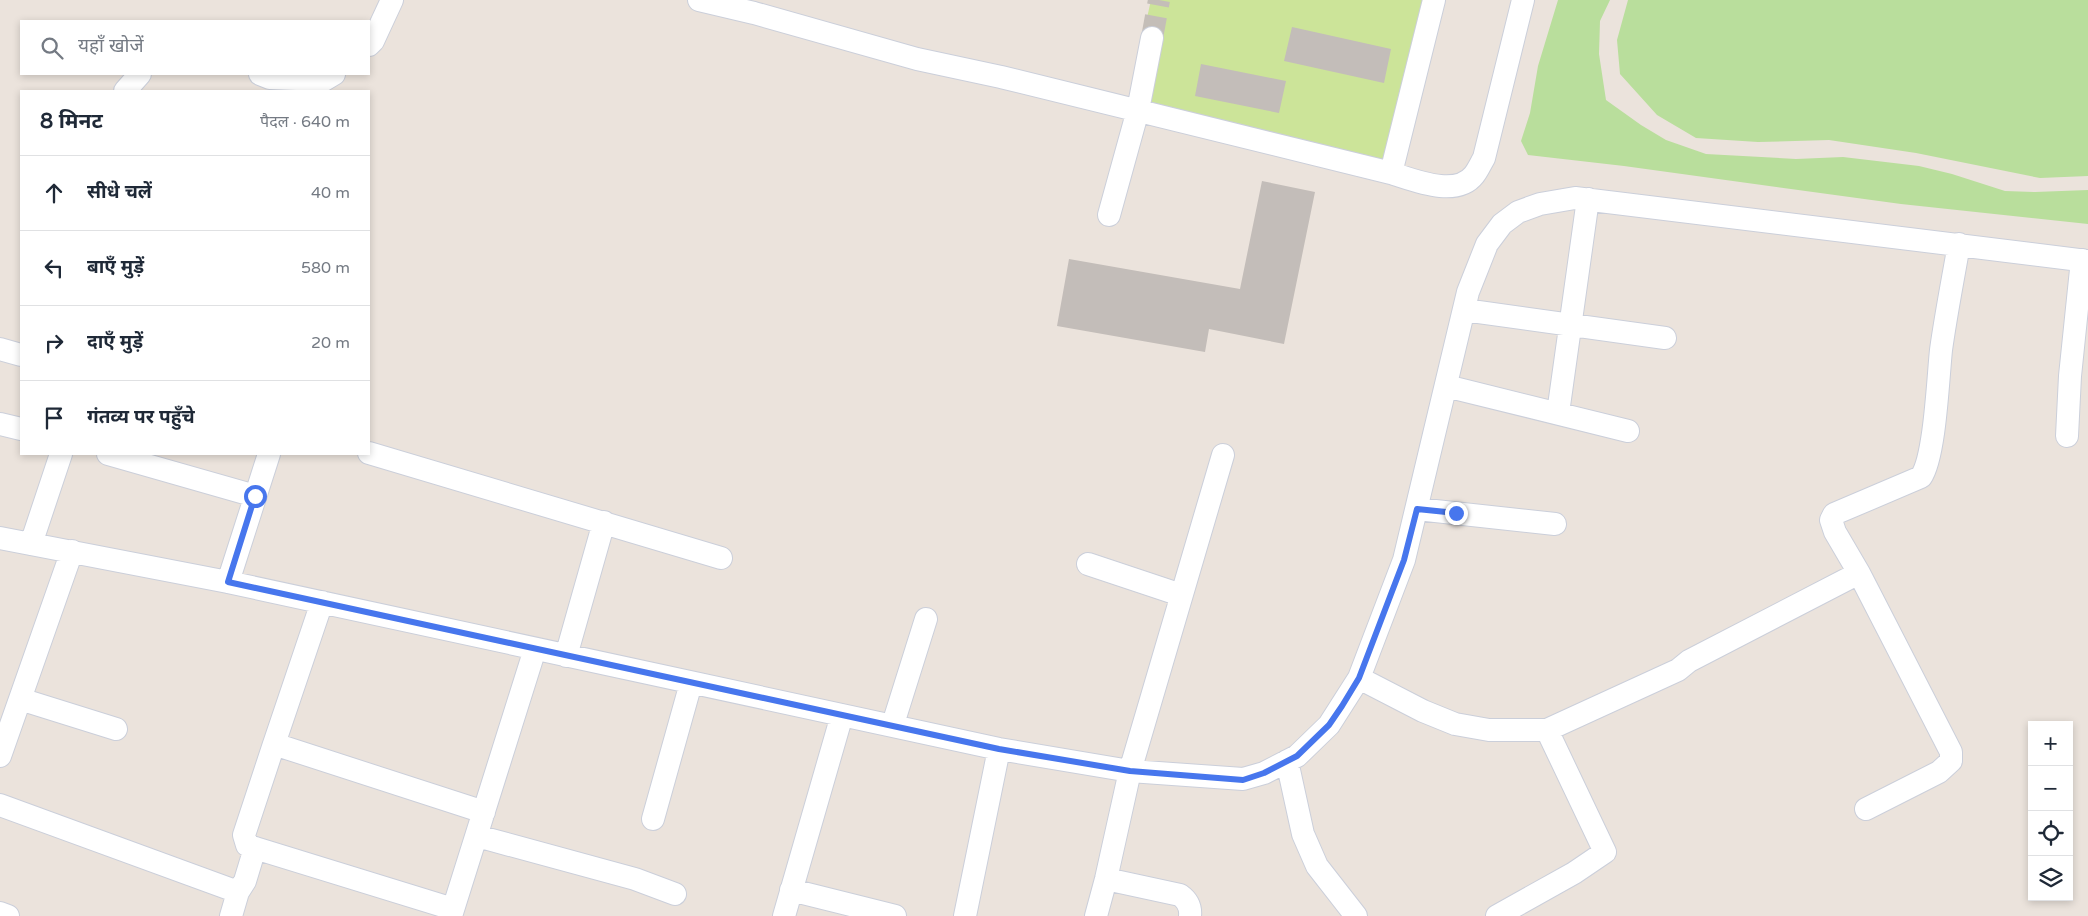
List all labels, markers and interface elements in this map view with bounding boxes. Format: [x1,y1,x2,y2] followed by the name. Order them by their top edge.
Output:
[20,20,370,75] search box
[38,34,66,62] icon: search
[78,35,144,57] text: यहाँ खोजें
[40,109,103,134] text: 8 मिनट
[260,112,350,132] text: पैदल · 640 m
[40,179,68,207] icon: ahead
[87,181,152,203] text: सीधे चलें
[311,183,350,203] text: 40 m
[40,254,68,282] icon: left
[87,256,144,278] text: बाएँ मुड़ें
[301,258,350,278] text: 580 m
[40,329,68,357] icon: right
[87,331,143,353] text: दाएँ मुड़ें
[311,333,350,353] text: 20 m
[40,404,68,432] icon: arrive
[87,406,195,428] text: गंतव्य पर पहुँचे
[244,485,267,508] route start
[1445,502,1468,525] route end
[2028,721,2073,901] map controls
[2028,721,2073,766] button: +
[2028,766,2073,811] button: −
[2028,811,2073,856] button: locate
[2028,856,2073,901] button: layers

